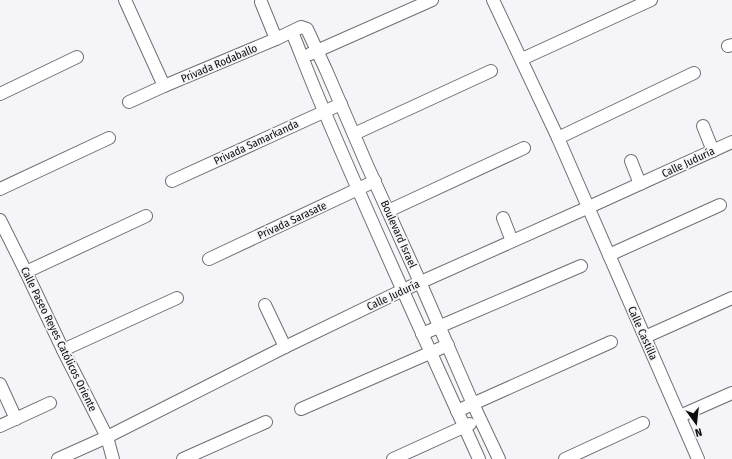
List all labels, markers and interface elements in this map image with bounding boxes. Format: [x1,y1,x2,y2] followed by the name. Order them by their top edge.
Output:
[179,41,259,85] street label: Privada Rodaballo
[212,117,301,168] street label: Privada Samarkanda
[660,145,717,180] street label: Calle Juduría
[378,198,419,270] street label: Boulevard Israel
[256,199,329,242] street label: Privada Sarasate
[18,265,99,414] street label: Calle Paseo Reyes Católicos Oriente
[365,278,422,313] street label: Calle Juduría
[625,304,660,362] street label: Calle Castilla
[676,403,716,443] north arrow
[694,425,703,439] text: N

